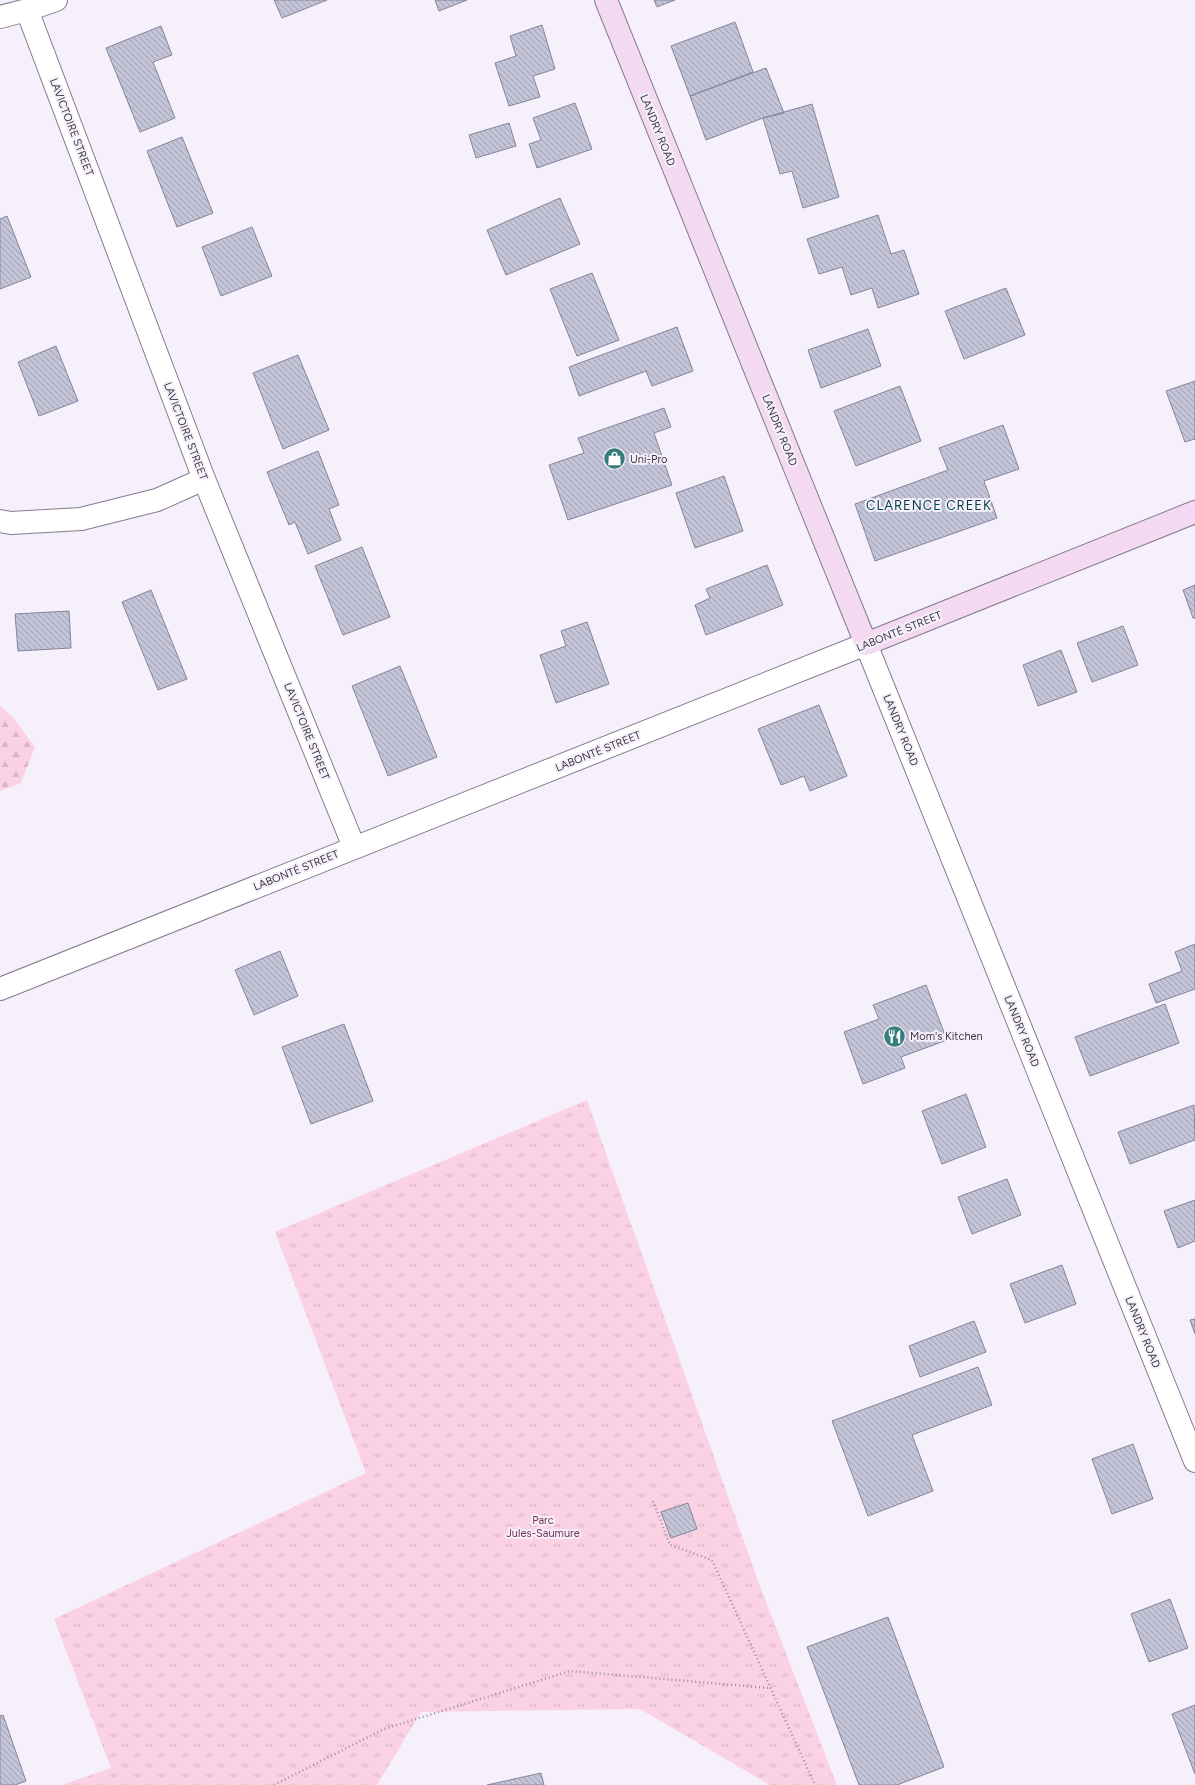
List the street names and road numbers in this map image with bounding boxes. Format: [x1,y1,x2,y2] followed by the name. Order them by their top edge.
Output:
[47,76,96,178] street label: LAVICTOIRE STREET
[637,93,678,168] street label: LANDRY ROAD
[161,380,210,482] street label: LAVICTOIRE STREET
[759,393,800,468] street label: LANDRY ROAD
[855,608,944,655] street label: LABONTÉ STREET
[281,681,332,782] street label: LAVICTOIRE STREET
[880,693,921,768] street label: LANDRY ROAD
[554,728,643,775] street label: LABONTÉ STREET
[252,847,341,894] street label: LABONTÉ STREET
[1001,994,1042,1069] street label: LANDRY ROAD
[1122,1295,1163,1370] street label: LANDRY ROAD

